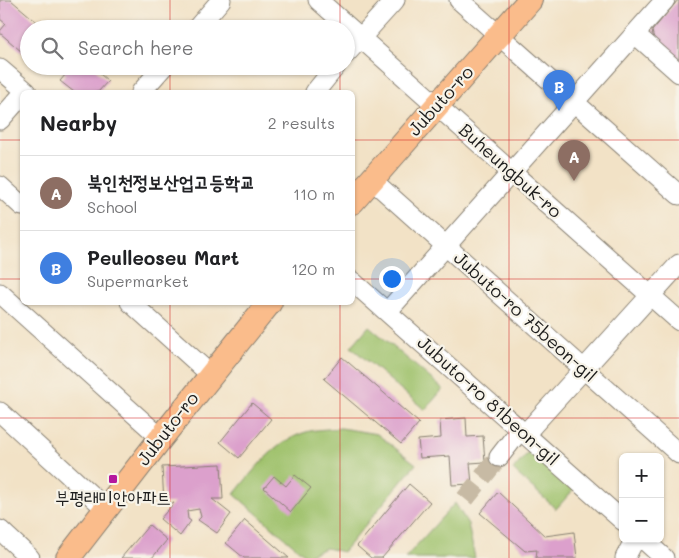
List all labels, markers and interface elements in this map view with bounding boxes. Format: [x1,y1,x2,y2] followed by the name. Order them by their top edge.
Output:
[20,20,355,75] search box
[38,34,66,62] icon: search
[78,35,194,60] text: Search here
[402,60,478,141] street label: Jubuto-ro
[543,70,575,111] pin: B
[40,109,117,136] text: Nearby
[268,112,335,133] text: 2 results
[454,118,568,223] street label: Buheungbuk-ro
[558,140,590,181] pin: A
[87,169,255,194] text: 북인천정보산업고등학교
[50,183,62,204] text: A
[293,183,335,204] text: 110 m
[87,196,137,217] text: School
[87,245,239,270] text: Peulleoseu Mart
[449,246,602,387] street label: Jubuto-ro 75beon-gil
[51,258,61,279] text: B
[291,258,335,279] text: 120 m
[379,266,405,292] your location
[87,270,189,291] text: Supermarket
[413,330,565,470] street label: Jubuto-ro 81beon-gil
[131,386,204,470] street label: Jubuto-ro
[619,453,664,543] map controls
[619,453,664,498] button: +
[107,473,119,485] marker: 부평래미안아파트
[55,485,171,509] place label: 부평래미안아파트
[619,498,664,543] button: −

